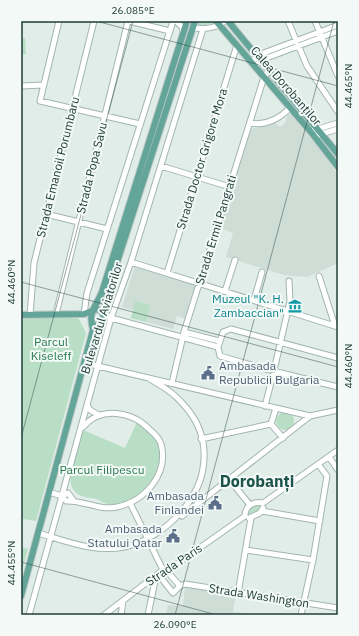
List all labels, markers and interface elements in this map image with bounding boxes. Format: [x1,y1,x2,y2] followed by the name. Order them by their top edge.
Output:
[111,4,155,17] text: 26.085°E
[248,43,325,129] street label: Calea Dorobanților
[342,64,355,108] text: 44.465°N
[173,86,230,231] street label: Strada Doctor Grigore Mora
[33,95,82,239] street label: Strada Emanoil Porumbaru
[73,120,110,215] street label: Strada Popa Savu
[192,173,239,286] street label: Strada Ermil Pangrati
[5,260,18,304] text: 44.460°N
[77,260,126,376] street label: Bulevardul Aviatorilor
[212,291,284,320] place label: Muzeul "K. H. Zambaccian"
[287,298,303,314] museum icon: Muzeul "K. H. Zambaccian"
[31,334,71,363] park label: Parcul Kiseleff
[342,344,355,388] text: 44.460°N
[219,358,320,387] place label: Ambasada Republicii Bulgaria
[200,365,216,381] public building icon: Ambasada Republicii Bulgaria
[59,462,145,477] park label: Parcul Filipescu
[220,471,294,492] district label: Dorobanți
[147,488,205,517] place label: Ambasada Finlandei
[207,495,223,511] public building icon: Ambasada Finlandei
[88,521,163,550] place label: Ambasada Statului Qatar
[165,528,181,544] public building icon: Ambasada Statului Qatar
[143,540,205,589] street label: Strada Paris
[5,541,18,585] text: 44.455°N
[208,580,310,611] street label: Strada Washington
[153,618,197,631] text: 26.090°E

